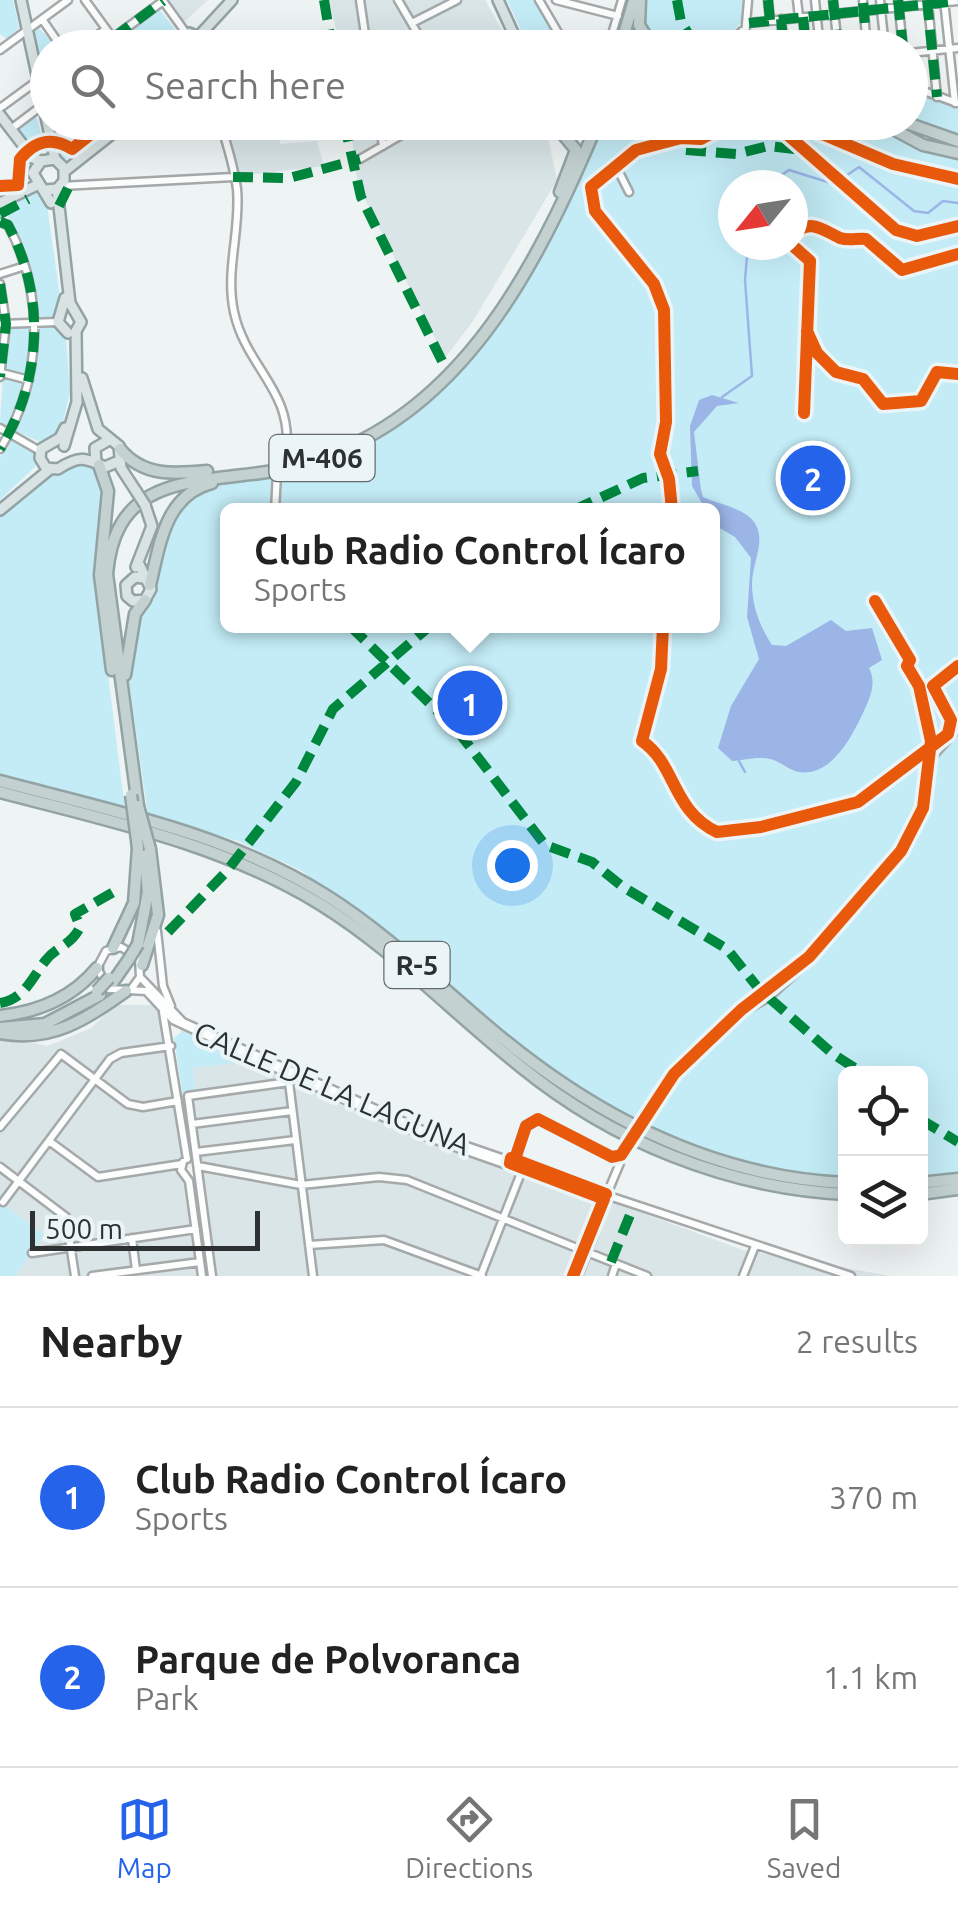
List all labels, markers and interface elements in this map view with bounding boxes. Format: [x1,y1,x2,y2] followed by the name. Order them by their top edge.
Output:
[30,30,928,140] search box
[65,58,120,113] icon: search
[145,64,346,106] text: Search here
[718,170,808,260] north arrow
[270,435,374,481] road number: M-406
[780,440,846,516] pin: 2
[220,503,720,633] popup
[254,529,686,571] text: Club Radio Control Ícaro
[254,571,347,607] text: Sports
[438,666,502,740] pin: 1
[487,840,538,891] your location
[384,942,450,988] road number: R-5
[189,1014,476,1162] street label: CALLE DE LA LAGUNA
[838,1066,928,1246] map controls
[838,1066,928,1156] button: locate
[838,1156,928,1246] button: layers
[30,1206,260,1250] scale bar
[45,1213,123,1244] text: 500 m
[40,1318,183,1365] text: Nearby
[796,1323,918,1359] text: 2 results
[135,1458,567,1500] text: Club Radio Control Ícaro
[63,1479,82,1515] text: 1
[829,1479,918,1515] text: 370 m
[135,1500,228,1536] text: Sports
[135,1638,521,1680] text: Parque de Polvoranca
[63,1659,82,1695] text: 2
[823,1659,918,1695] text: 1.1 km
[135,1680,199,1716] text: Park
[117,1792,172,1883] tab: Map
[405,1792,533,1883] tab: Directions
[767,1792,841,1883] tab: Saved

